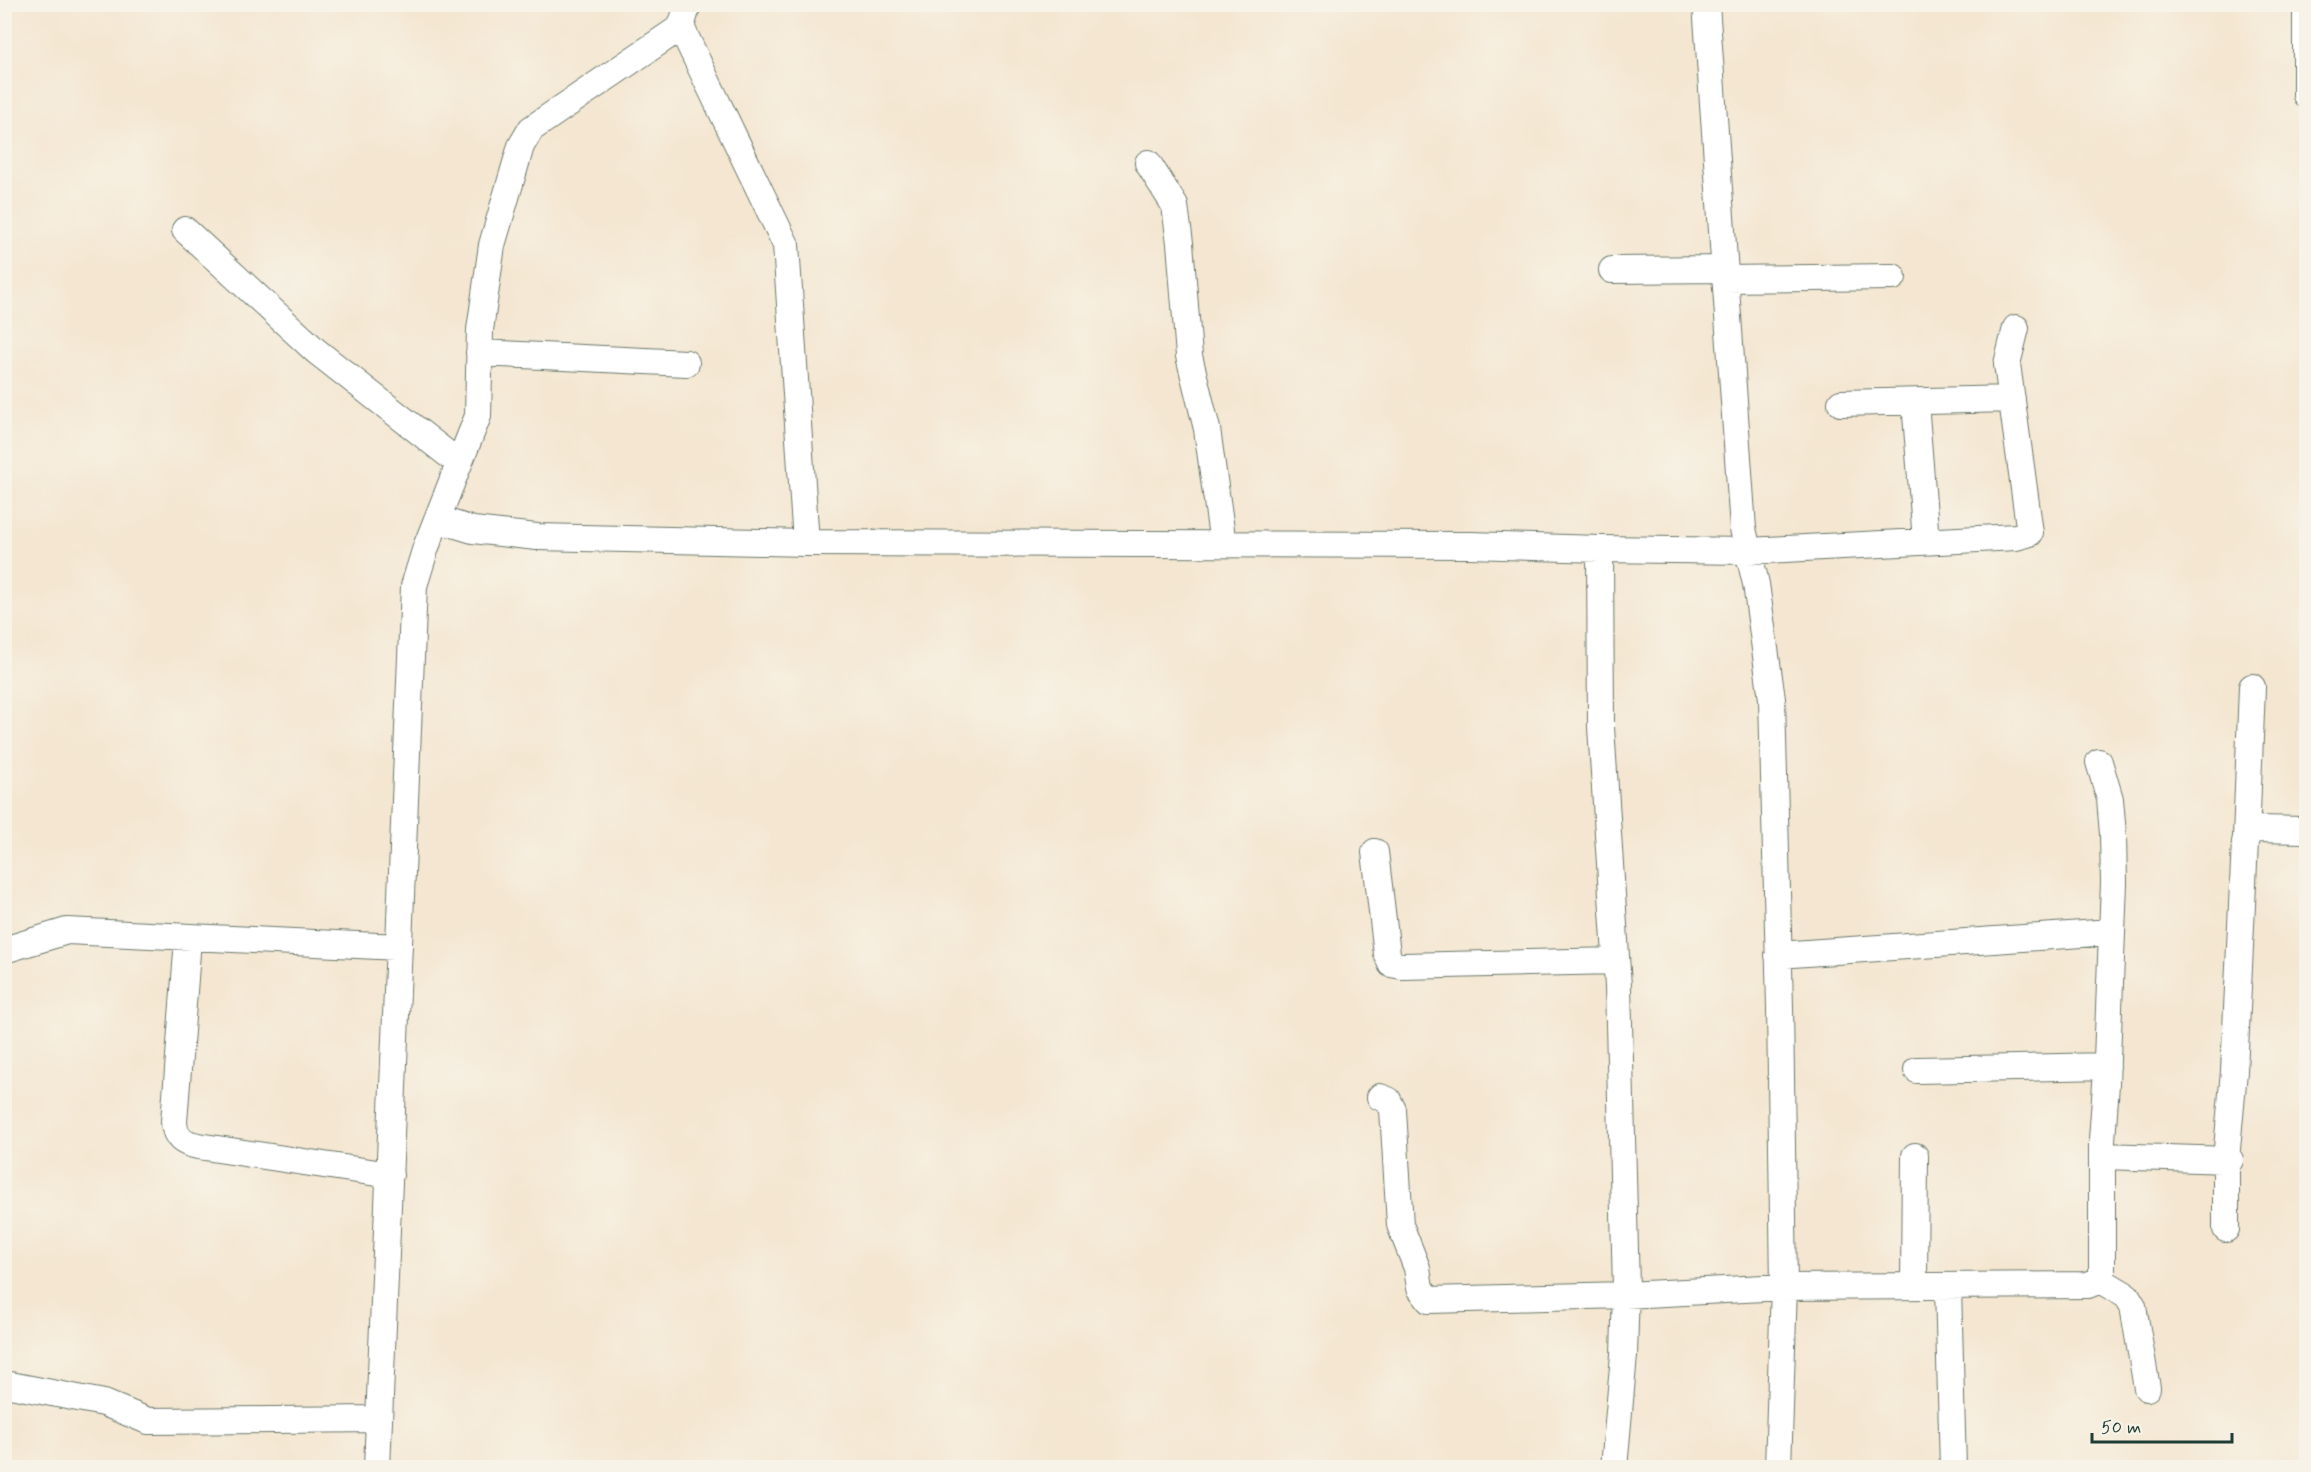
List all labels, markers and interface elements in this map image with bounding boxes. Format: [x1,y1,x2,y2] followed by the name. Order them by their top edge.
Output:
[2092,1406,2232,1444] scale bar
[2101,1416,2141,1440] text: 50 m

